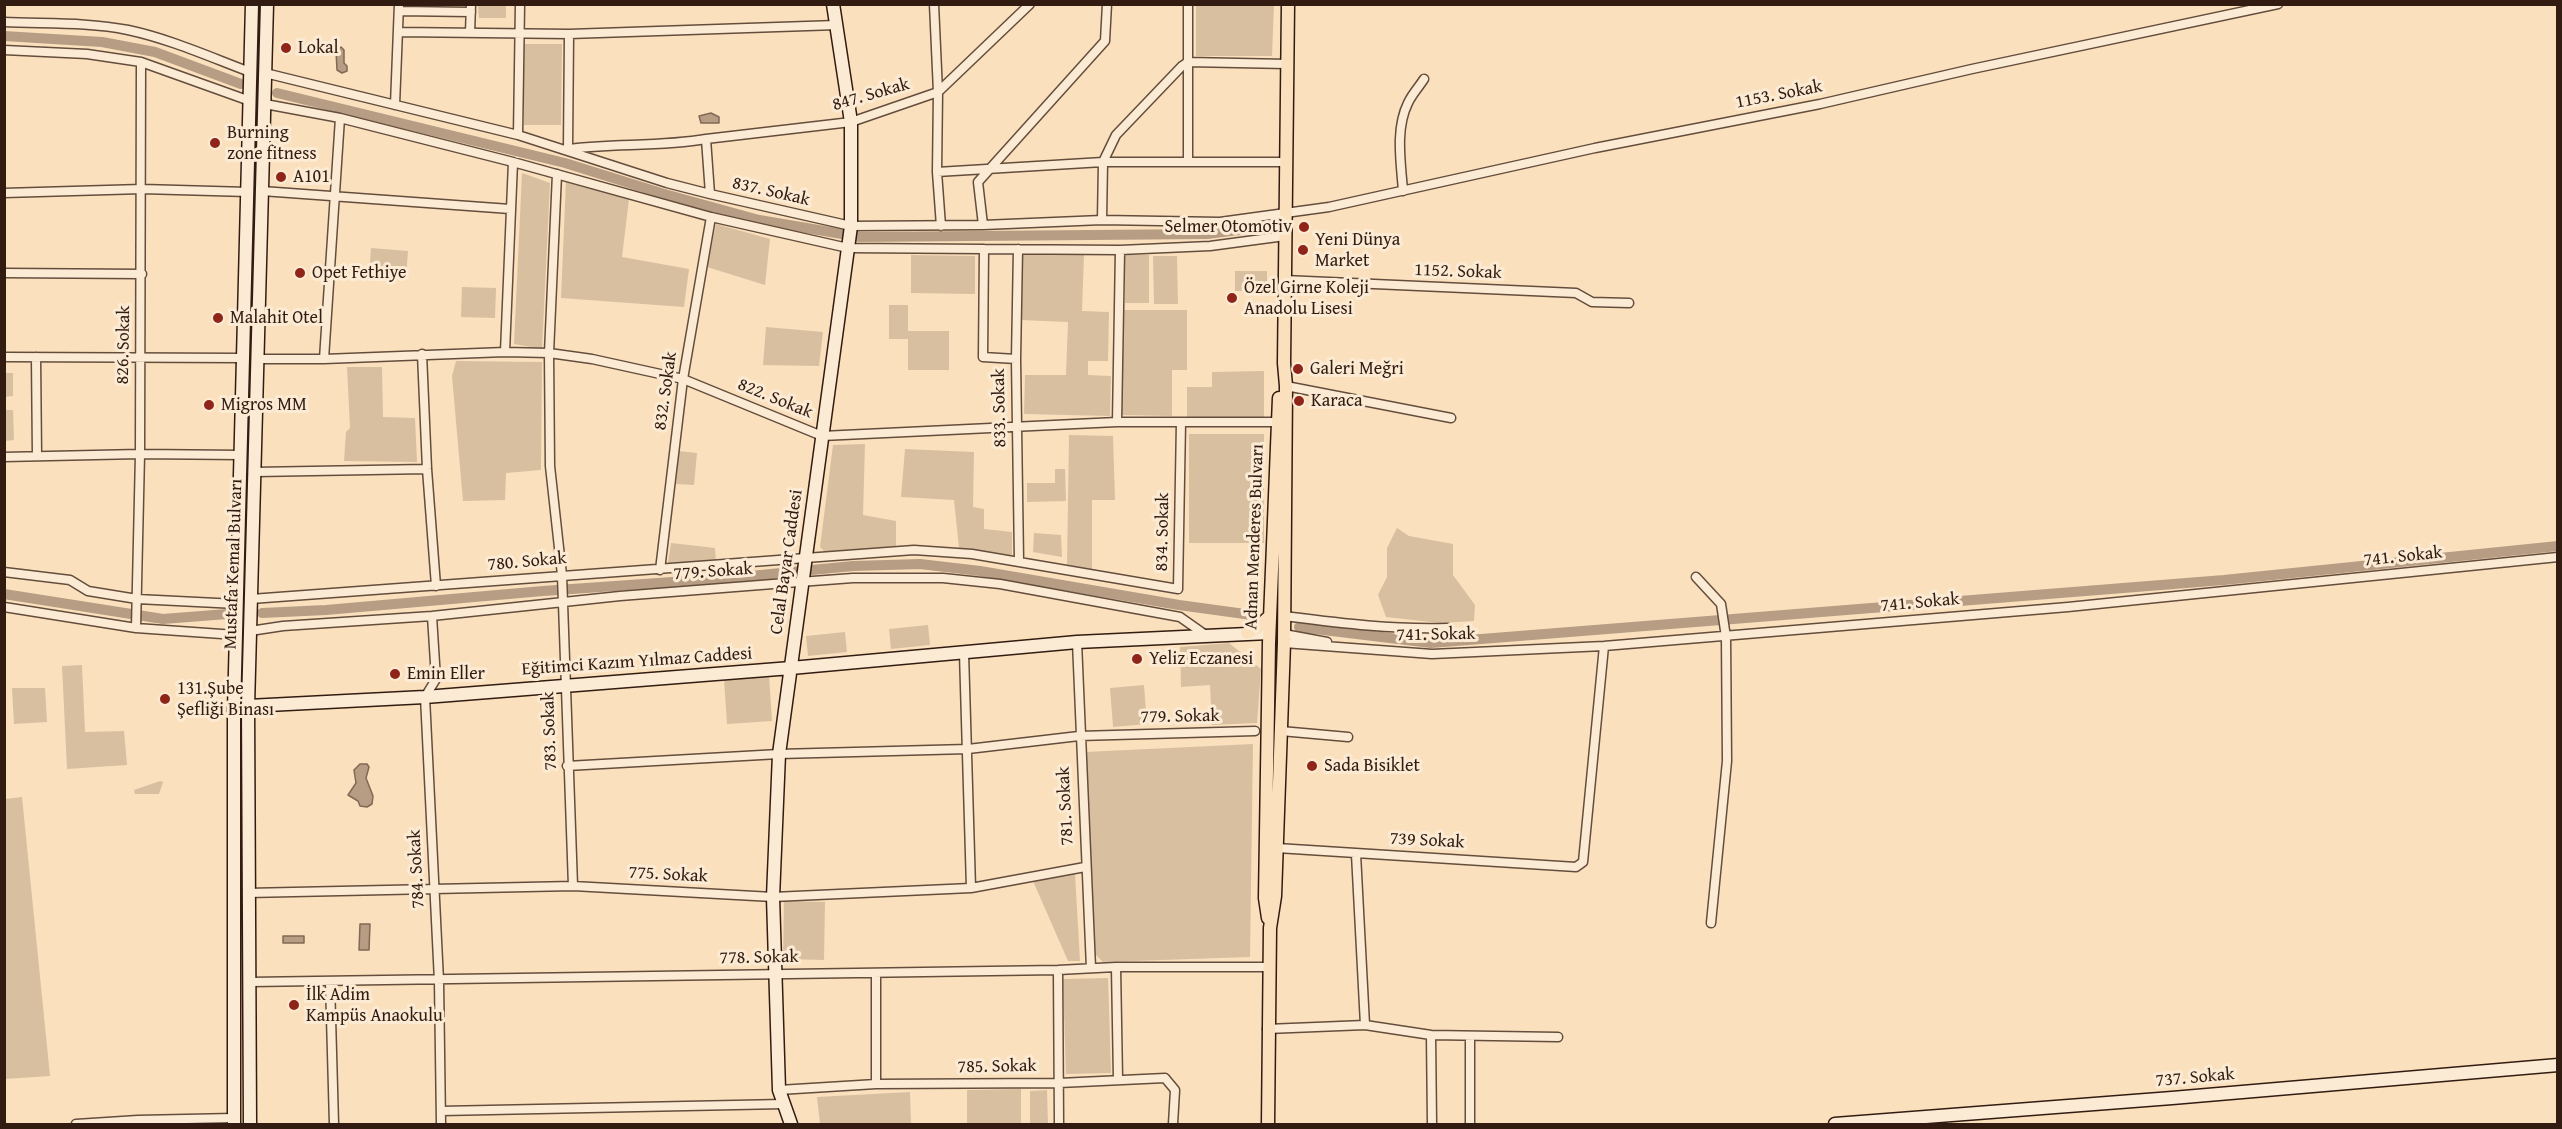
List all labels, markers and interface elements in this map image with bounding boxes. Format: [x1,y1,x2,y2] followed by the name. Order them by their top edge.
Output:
[298,37,339,59] place label: Lokal
[279,41,293,55] marker: Lokal
[830,74,912,116] street label: 847. Sokak
[1734,76,1824,114] street label: 1153. Sokak
[227,122,317,164] place label: Burning zone fitness
[208,136,222,150] marker: Burning zone fitness
[293,166,330,188] place label: A101
[274,170,288,184] marker: A101
[730,173,812,211] street label: 837. Sokak
[1164,216,1292,238] place label: Selmer Otomotiv
[1297,220,1311,234] marker: Selmer Otomotiv
[1315,229,1400,272] place label: Yeni Dünya Market
[1296,243,1310,257] marker: Yeni Dünya Market
[1414,260,1502,284] street label: 1152. Sokak
[312,262,406,284] place label: Opet Fethiye
[293,266,307,280] marker: Opet Fethiye
[1244,277,1369,320] place label: Özel Girne Koleji Anadolu Lisesi
[1225,291,1239,305] marker: Özel Girne Koleji Anadolu Lisesi
[113,305,135,385] street label: 826. Sokak
[230,307,323,329] place label: Malahit Otel
[211,311,225,325] marker: Malahit Otel
[650,350,682,432] street label: 832. Sokak
[1310,358,1404,380] place label: Galeri Meğri
[1291,362,1305,376] marker: Galeri Meğri
[989,368,1011,448] street label: 833. Sokak
[734,374,816,424] street label: 822. Sokak
[1311,390,1362,412] place label: Karaca
[221,394,307,416] place label: Migros MM
[1292,394,1306,408] marker: Karaca
[202,398,216,412] marker: Migros MM
[1241,444,1269,630] street label: Adnan Menderes Bulvarı
[220,478,248,650] street label: Mustafa Kemal Bulvarı
[766,488,808,636] street label: Celal Bayar Caddesi
[1152,492,1174,572] street label: 834. Sokak
[2363,542,2443,572] street label: 741. Sokak
[487,548,567,576] street label: 780. Sokak
[673,558,753,586] street label: 779. Sokak
[1880,589,1960,617] street label: 741. Sokak
[1396,624,1476,646] street label: 741. Sokak
[521,643,753,681] street label: Eğitimci Kazım Yılmaz Caddesi
[1149,648,1253,670] place label: Yeliz Eczanesi
[1130,652,1144,666] marker: Yeliz Eczanesi
[407,663,485,685] place label: Emin Eller
[388,667,402,681] marker: Emin Eller
[177,678,274,720] place label: 131.Şube Şefliği Binası
[538,691,562,771] street label: 783. Sokak
[158,692,172,706] marker: 131.Şube Şefliği Binası
[1140,706,1220,728] street label: 779. Sokak
[1324,755,1420,777] place label: Sada Bisiklet
[1305,759,1319,773] marker: Sada Bisiklet
[1053,766,1079,846] street label: 781. Sokak
[1389,828,1465,854] street label: 739 Sokak
[404,829,430,909] street label: 784. Sokak
[628,862,708,888] street label: 775. Sokak
[719,947,799,969] street label: 778. Sokak
[306,984,443,1026] place label: İlk Adim Kampüs Anaokulu
[287,998,301,1012] marker: İlk Adim Kampüs Anaokulu
[957,1056,1037,1078] street label: 785. Sokak
[2155,1064,2235,1092] street label: 737. Sokak

